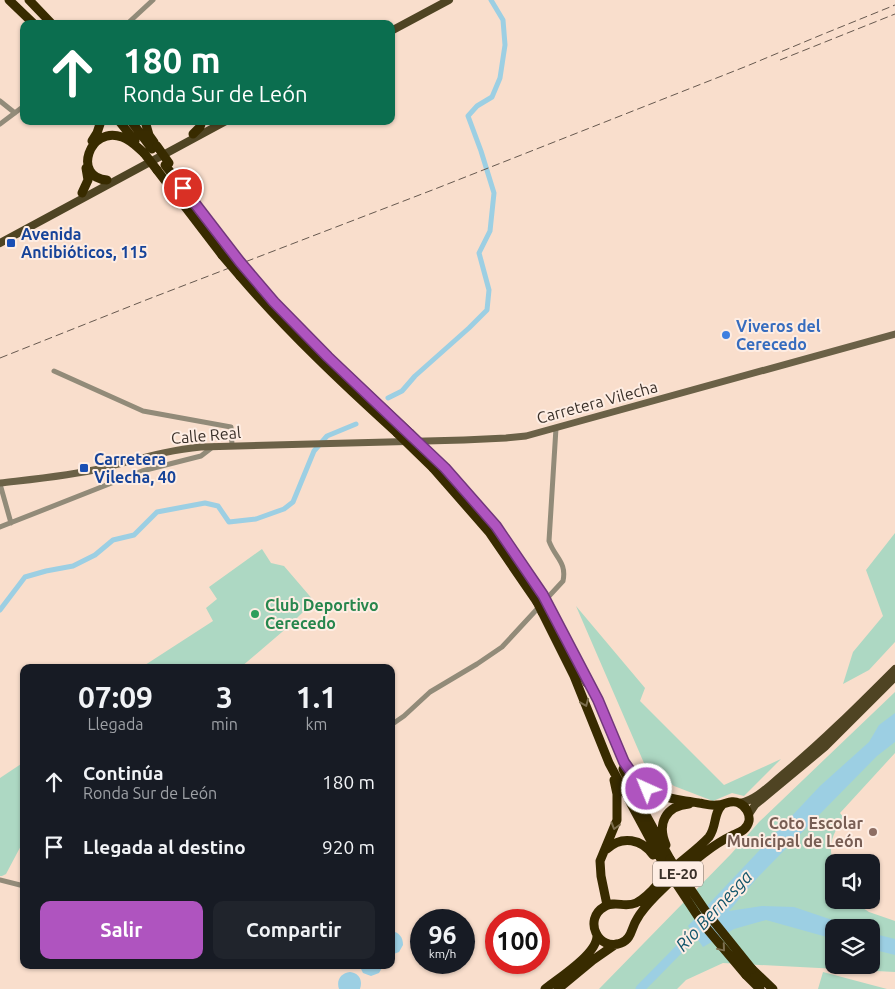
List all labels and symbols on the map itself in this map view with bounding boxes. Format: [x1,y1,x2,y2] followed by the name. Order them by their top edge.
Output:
[162,167,204,209] pin
[21,225,148,261] place label: Avenida Antibióticos, 115
[5,237,17,249] marker: Avenida Antibióticos, 115
[736,317,821,353] place label: Viveros del Cerecedo
[720,329,732,341] marker: Viveros del Cerecedo
[535,377,659,427] street label: Carretera Vilecha
[170,423,242,447] street label: Calle Real
[94,450,176,486] place label: Carretera Vilecha, 40
[78,462,90,474] marker: Carretera Vilecha, 40
[265,596,379,632] place label: Club Deportivo Cerecedo
[249,608,261,620] marker: Club Deportivo Cerecedo
[579,698,589,707] one-way arrow
[620,762,672,814] position arrow
[727,814,863,850] place label: Coto Escolar Municipal de León
[610,821,620,829] one-way arrow
[867,826,879,838] marker: Coto Escolar Municipal de León
[653,862,703,886] road number: LE-20
[671,866,756,955] water label: Río Bernesga
[485,909,550,974] speed limit sign: 100
[717,942,726,951] one-way arrow

